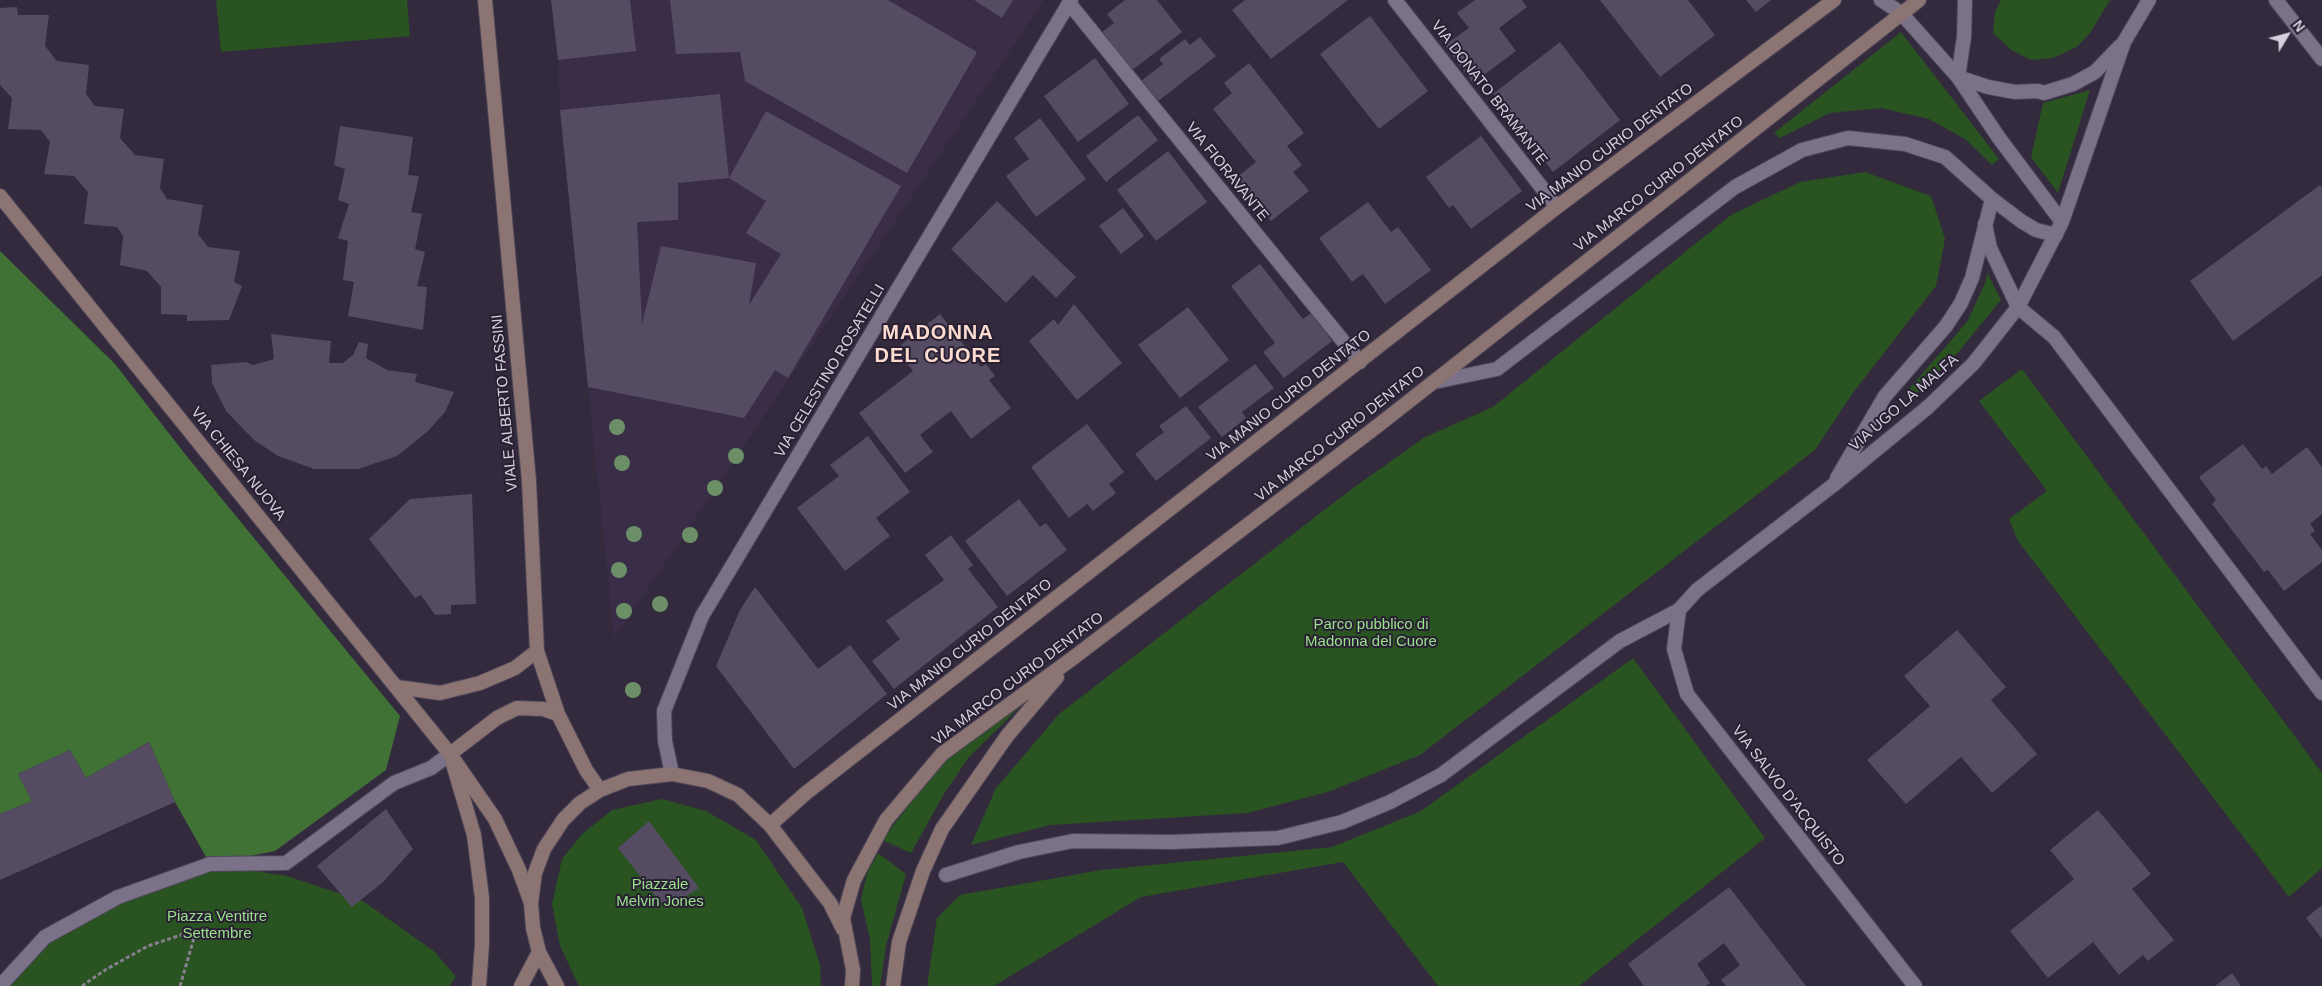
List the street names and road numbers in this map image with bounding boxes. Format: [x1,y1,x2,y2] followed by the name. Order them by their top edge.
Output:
[1427,17,1551,169] street label: VIA DONATO BRAMANTE
[1523,80,1697,216] street label: VIA MANIO CURIO DENTATO
[1571,112,1747,256] street label: VIA MARCO CURIO DENTATO
[1182,119,1272,225] street label: VIA FIORAVANTE
[771,281,889,461] street label: VIA CELESTINO ROSATELLI
[488,314,522,492] street label: VIALE ALBERTO FASSINI
[1203,326,1375,466] street label: VIA MANIO CURIO DENTATO
[1846,351,1962,455] street label: VIA UGO LA MALFA
[1252,362,1428,506] street label: VIA MARCO CURIO DENTATO
[187,404,289,524] street label: VIA CHIESA NUOVA
[884,575,1056,715] street label: VIA MANIO CURIO DENTATO
[929,609,1107,749] street label: VIA MARCO CURIO DENTATO
[1728,722,1848,870] street label: VIA SALVO D'ACQUISTO

